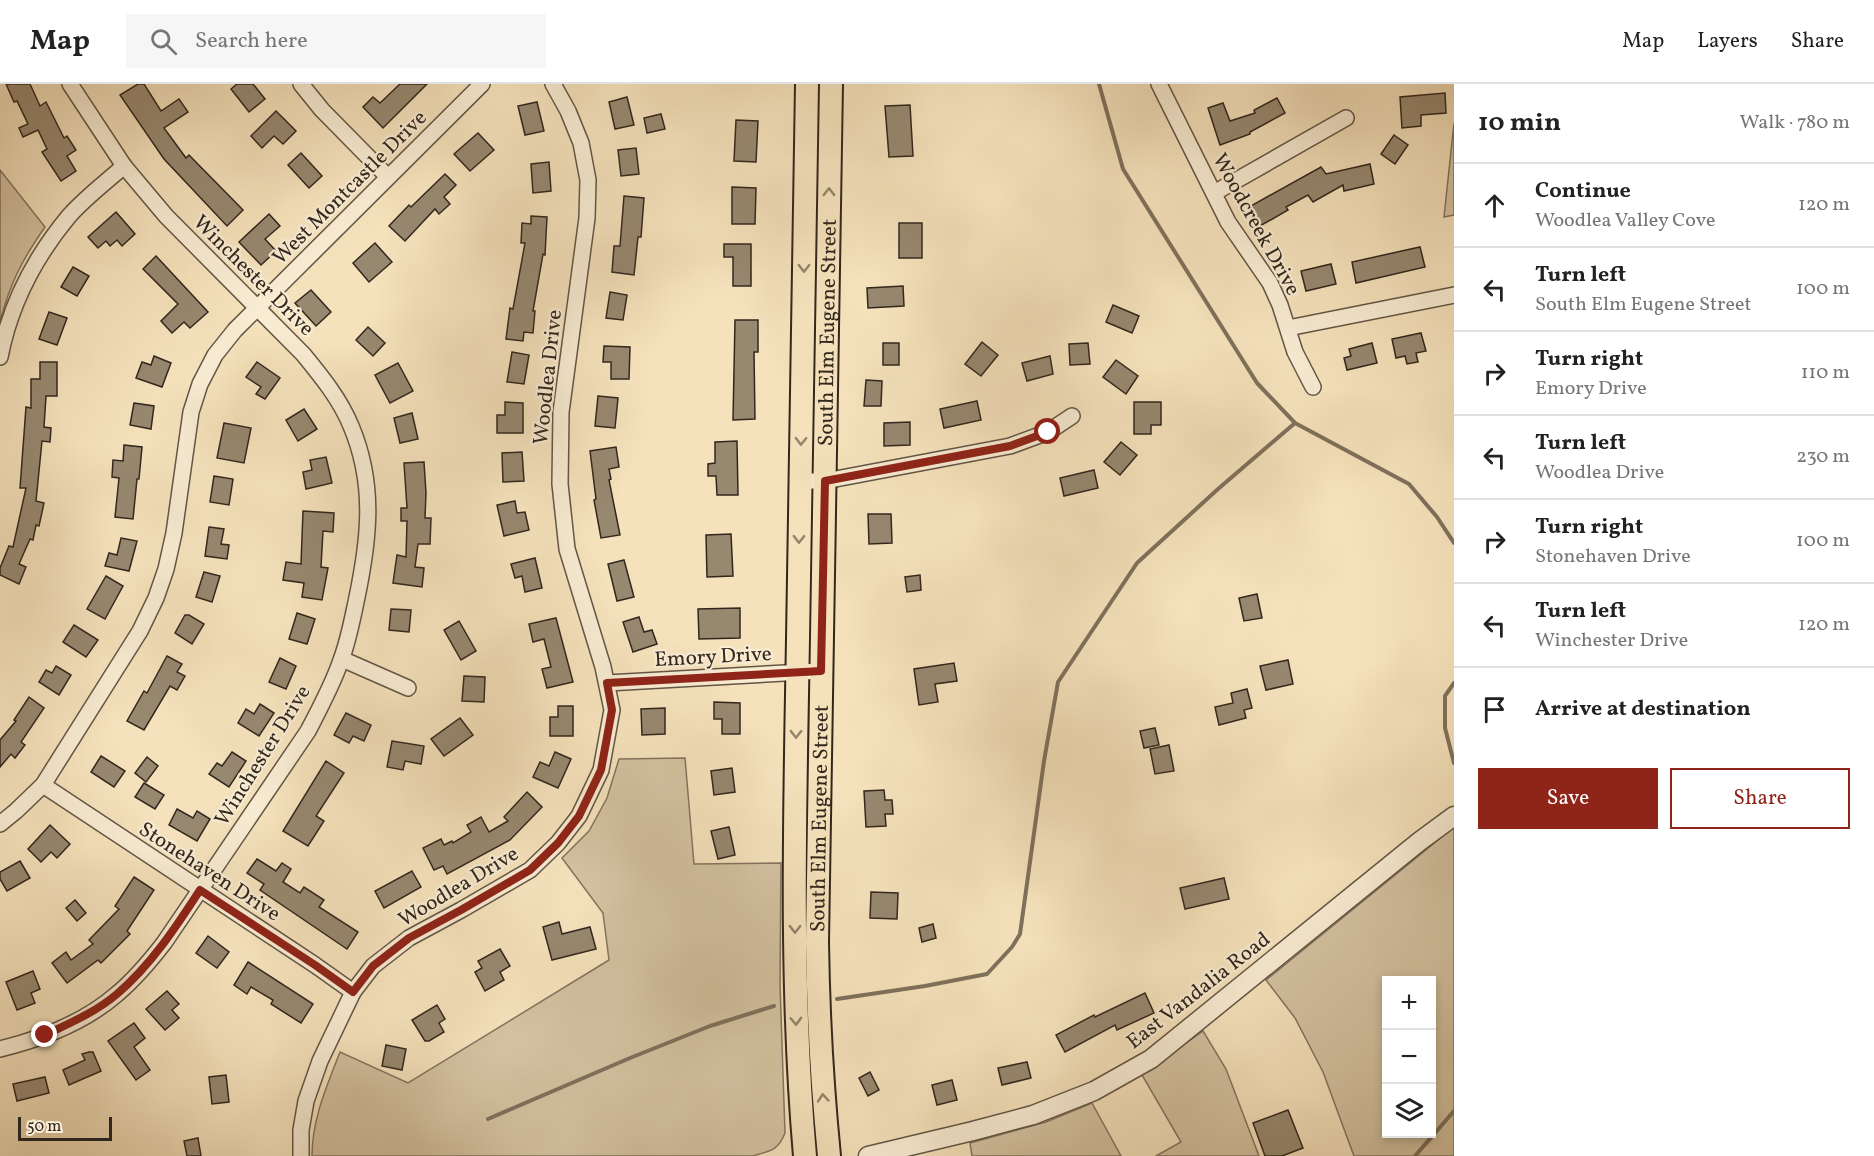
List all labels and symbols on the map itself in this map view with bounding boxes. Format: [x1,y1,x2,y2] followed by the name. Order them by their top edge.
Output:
[266,104,434,272] street label: West Montcastle Drive
[1205,148,1307,301] street label: Woodcreek Drive
[823,188,836,197] one-way arrow
[186,209,320,343] street label: Winchester Drive
[812,219,845,446] street label: South Elm Eugene Street
[798,264,810,273] one-way arrow
[527,308,570,446] street label: Woodlea Drive
[1034,418,1060,444] route start
[795,437,808,446] one-way arrow
[793,535,806,544] one-way arrow
[654,640,772,675] street label: Emory Drive
[208,680,318,832] street label: Winchester Drive
[804,704,837,932] street label: South Elm Eugene Street
[790,730,802,739] one-way arrow
[133,816,286,929] street label: Stonehaven Drive
[393,840,524,935] street label: Woodlea Drive
[789,925,801,934] one-way arrow
[1121,926,1277,1057] street label: East Vandalia Road
[790,1016,803,1025] one-way arrow
[31,1021,57,1047] route end
[817,1093,830,1102] one-way arrow
[18,1114,112,1142] scale bar

